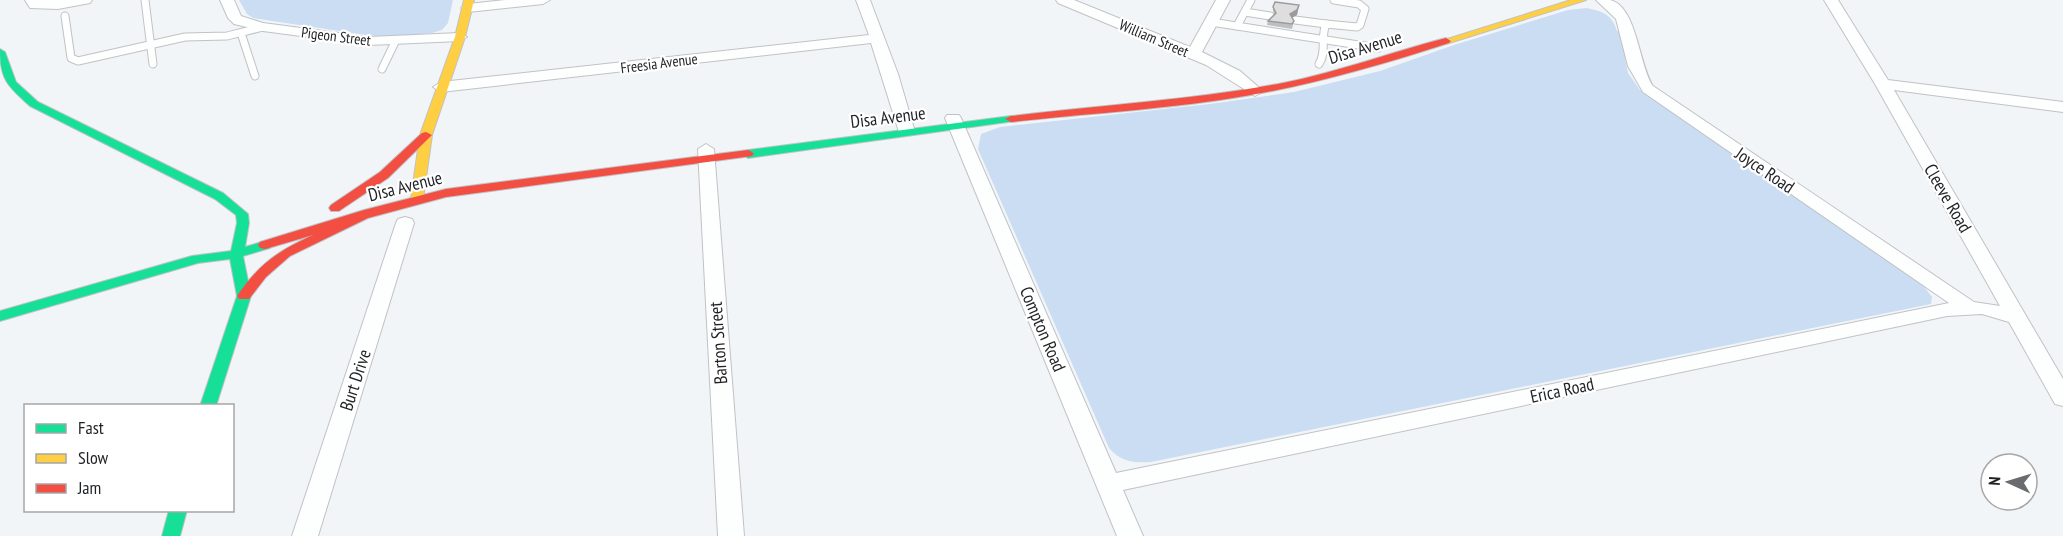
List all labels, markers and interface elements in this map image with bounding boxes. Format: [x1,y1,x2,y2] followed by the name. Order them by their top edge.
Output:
[1116,15,1192,61] street label: William Street
[300,22,372,50] street label: Pigeon Street
[1326,25,1404,69] street label: Disa Avenue
[619,49,699,77] street label: Freesia Avenue
[849,101,927,133] street label: Disa Avenue
[1730,141,1799,198] street label: Joyce Road
[1919,159,1977,237] street label: Cleeve Road
[366,166,444,206] street label: Disa Avenue
[1015,283,1071,375] street label: Compton Road
[704,301,732,385] street label: Barton Street
[334,346,376,414] street label: Burt Drive
[1528,372,1596,408] street label: Erica Road
[24,404,234,512] legend
[78,416,104,439] text: Fast
[78,446,109,469] text: Slow
[1979,452,2039,512] north arrow
[77,476,101,499] text: Jam
[1984,476,2004,486] text: N

